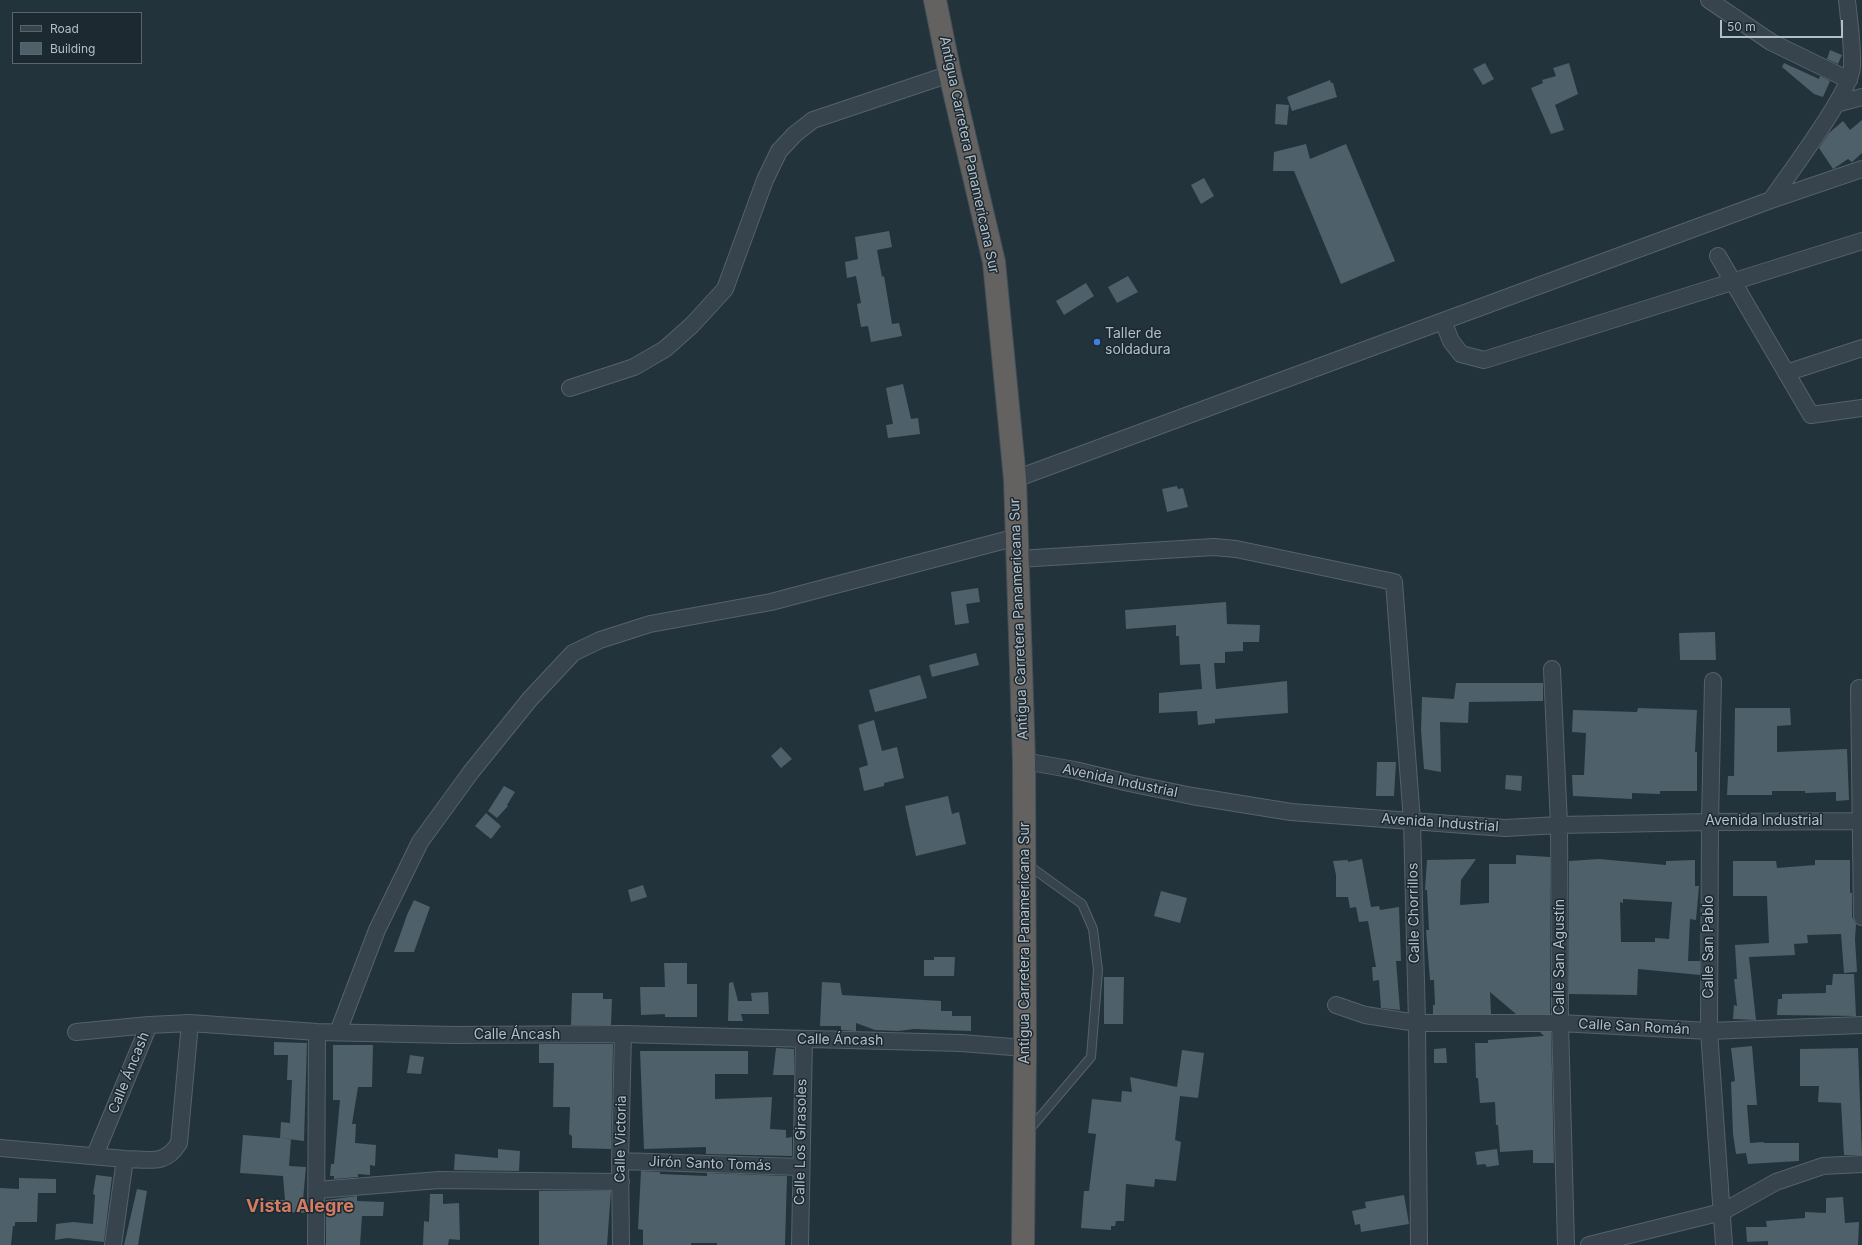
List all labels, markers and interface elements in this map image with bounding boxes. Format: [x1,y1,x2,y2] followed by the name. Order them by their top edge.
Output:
[12,12,142,64] legend
[1722,12,1845,38] scale bar
[1727,19,1756,34] text: 50 m
[50,21,79,36] text: Road
[936,35,1002,275] street label: Antigua Carretera Panamericana Sur
[50,41,95,56] text: Building
[1105,326,1171,358] place label: Taller de soldadura
[1092,337,1102,347] marker: Taller de soldadura
[1006,498,1032,740] street label: Antigua Carretera Panamericana Sur
[1061,761,1179,801] street label: Avenida Industrial
[1381,811,1499,835] street label: Avenida Industrial
[1705,813,1823,829] street label: Avenida Industrial
[1017,822,1033,1064] street label: Antigua Carretera Panamericana Sur
[1405,862,1423,964] street label: Calle Chorrillos
[1701,895,1717,999] street label: Calle San Pablo
[1552,899,1568,1015] street label: Calle San Agustín
[1578,1016,1690,1038] street label: Calle San Román
[474,1027,560,1043] street label: Calle Áncash
[105,1030,153,1116] street label: Calle Áncash
[797,1031,883,1049] street label: Calle Áncash
[791,1079,811,1205] street label: Calle Los Girasoles
[612,1095,630,1183] street label: Calle Victoria
[648,1153,772,1175] street label: Jirón Santo Tomás
[246,1196,354,1218] district label: Vista Alegre

